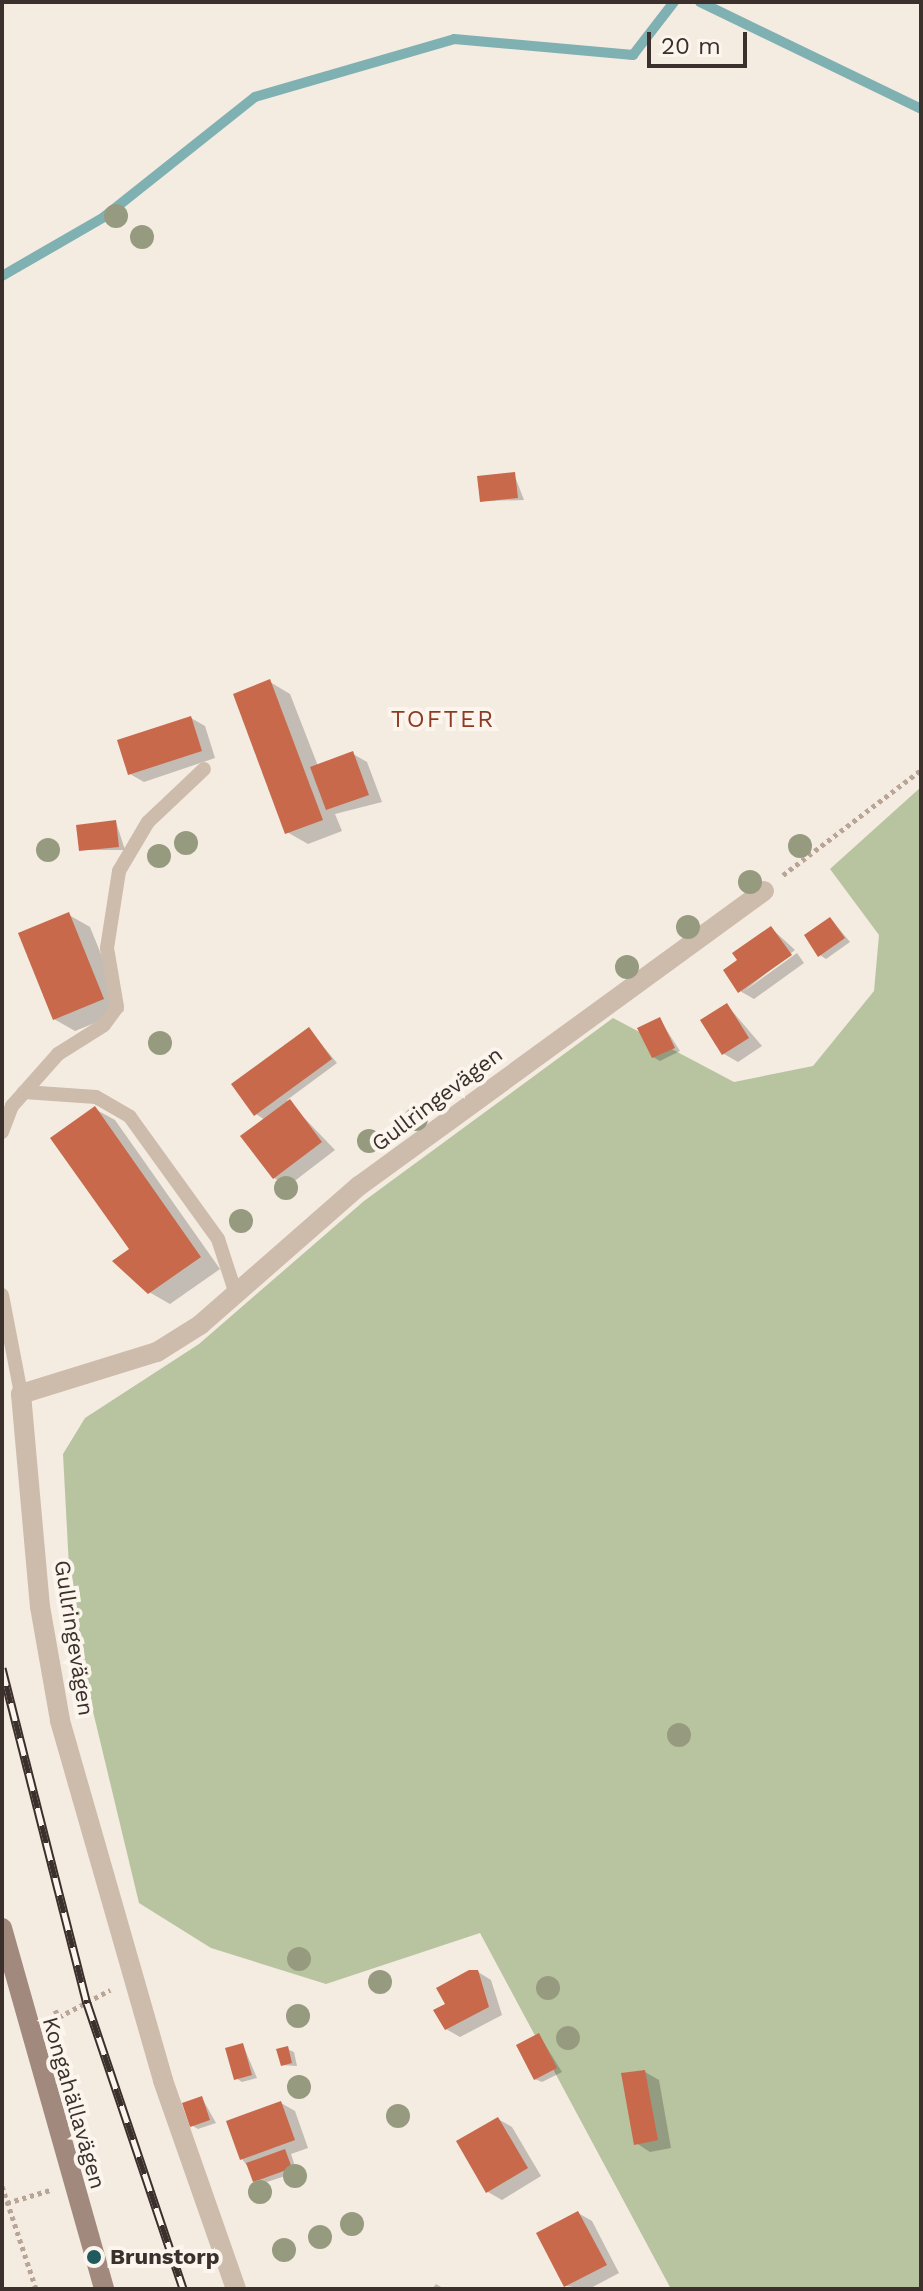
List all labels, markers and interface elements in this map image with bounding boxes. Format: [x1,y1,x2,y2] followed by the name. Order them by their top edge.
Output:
[651,16,751,66] scale bar
[661,32,721,60] text: 20 m
[391,706,495,734] district label: TOFTER
[366,1041,508,1157] street label: Gullringevägen
[49,1558,99,1718] street label: Gullringevägen
[37,2014,111,2192] street label: Kongahällavägen
[110,2244,220,2270] place label: Brunstorp
[85,2248,103,2266] marker: Brunstorp

